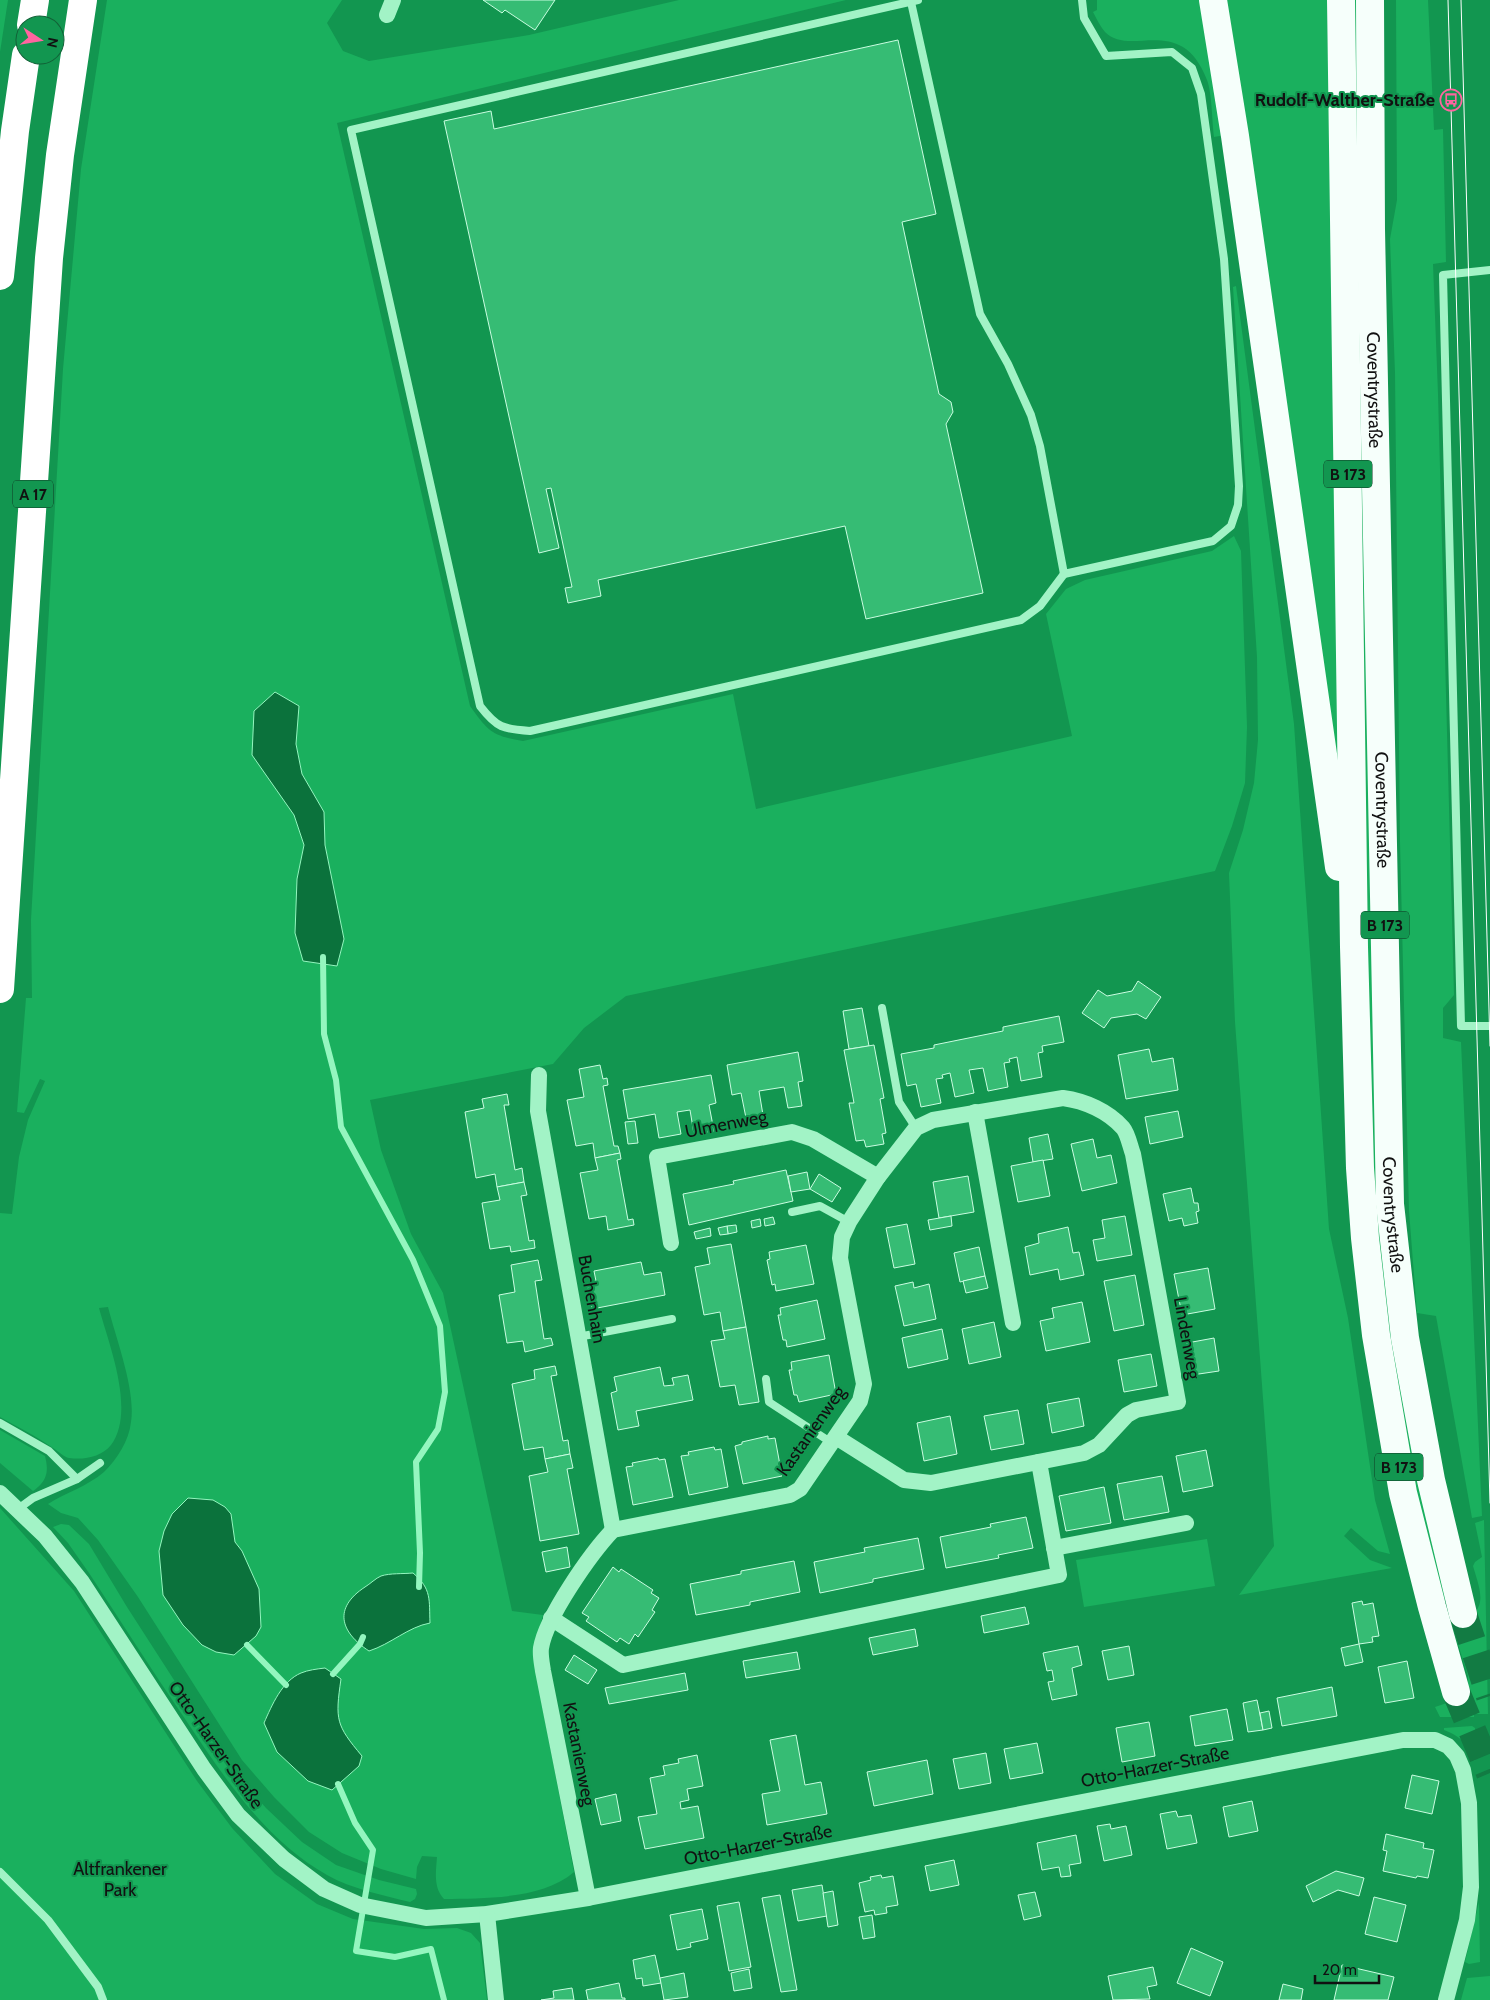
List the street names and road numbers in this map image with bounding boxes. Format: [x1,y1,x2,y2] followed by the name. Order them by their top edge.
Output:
[1362,332,1386,448] street label: Coventrystraße
[1324,460,1372,488] road number: B 173
[13,480,53,508] road number: A 17
[1370,751,1394,868] street label: Coventrystraße
[1361,912,1409,938] road number: B 173
[683,1105,770,1143] street label: Ulmenweg
[1378,1156,1409,1274] street label: Coventrystraße
[573,1253,611,1345] street label: Buchenhain
[1169,1295,1205,1382] street label: Lindenweg
[772,1381,851,1480] street label: Kastanienweg
[1375,1454,1423,1480] road number: B 173
[164,1677,268,1813] street label: Otto-Harzer-Straße
[558,1700,600,1809] street label: Kastanienweg
[1079,1742,1231,1792] street label: Otto-Harzer-Straße
[682,1820,834,1870] street label: Otto-Harzer-Straße

